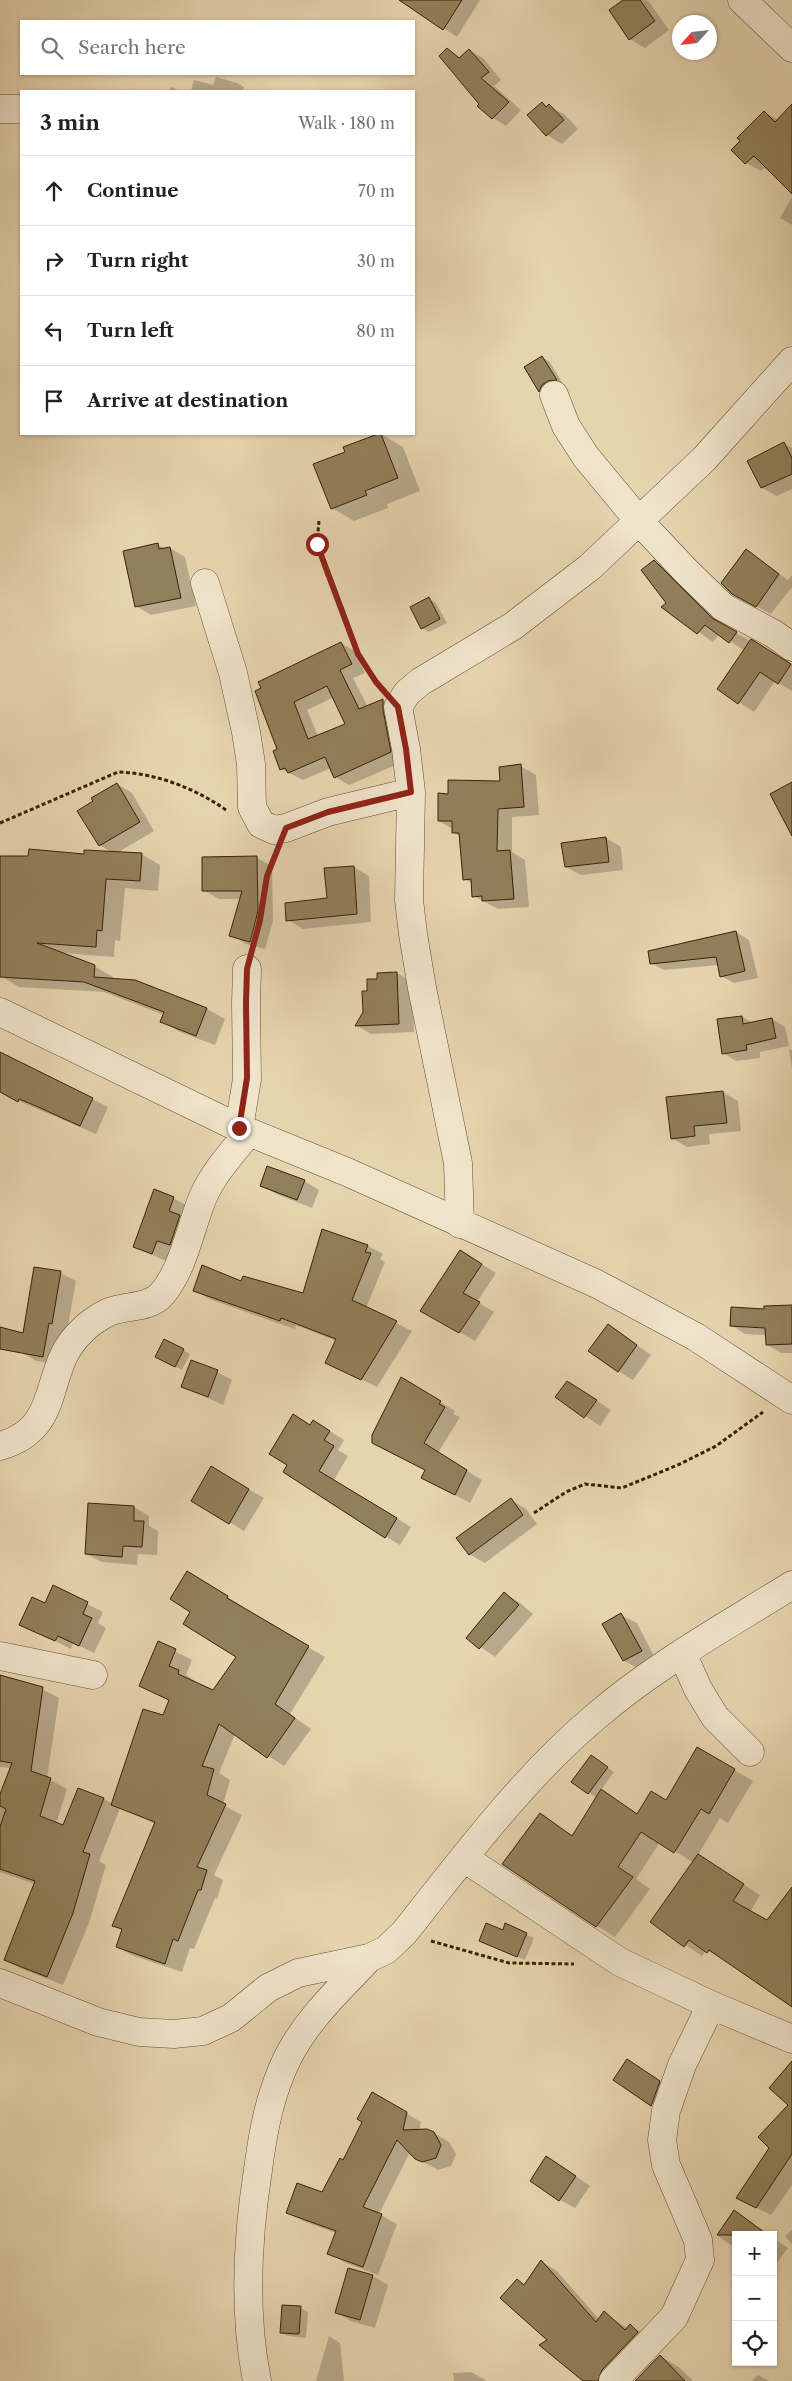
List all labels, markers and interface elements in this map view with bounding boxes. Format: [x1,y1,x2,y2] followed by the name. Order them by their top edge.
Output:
[672,15,717,60] north arrow
[20,20,415,75] search box
[38,34,66,62] icon: search
[78,36,186,59] text: Search here
[40,110,100,135] text: 3 min
[298,113,395,133] text: Walk · 180 m
[40,177,68,205] icon: ahead
[87,179,179,202] text: Continue
[358,181,395,201] text: 70 m
[40,247,68,275] icon: right
[87,249,188,272] text: Turn right
[357,251,395,271] text: 30 m
[40,317,68,345] icon: left
[87,319,174,342] text: Turn left
[356,321,395,341] text: 80 m
[40,387,68,415] icon: arrive
[87,389,288,412] text: Arrive at destination
[306,533,329,556] route start
[228,1117,251,1140] route end
[732,2231,777,2366] map controls
[732,2231,777,2276] button: +
[732,2276,777,2321] button: −
[732,2321,777,2366] button: locate

